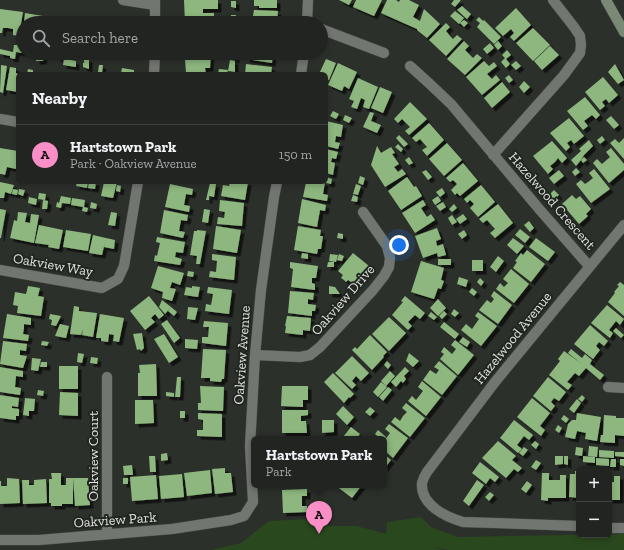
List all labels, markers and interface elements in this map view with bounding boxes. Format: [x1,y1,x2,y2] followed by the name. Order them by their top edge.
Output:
[16,16,328,60] search box
[30,27,52,49] icon: search
[62,29,138,47] text: Search here
[32,88,87,108] text: Nearby
[70,138,176,156] text: Hartstown Park
[41,147,49,162] text: A
[279,147,312,162] text: 150 m
[505,149,599,254] street label: Hazelwood Crescent
[70,156,197,171] text: Park · Oakview Avenue
[389,235,409,255] your location
[12,250,95,281] street label: Oakview Way
[308,261,379,339] street label: Oakview Drive
[471,288,556,387] street label: Hazelwood Avenue
[230,305,254,405] street label: Oakview Avenue
[85,410,102,501] street label: Oakview Court
[251,436,387,488] popup
[266,446,372,464] text: Hartstown Park
[266,464,292,479] text: Park
[576,466,612,538] map controls
[576,466,612,502] button: +
[306,501,332,534] pin: A
[576,502,612,538] button: −
[73,509,158,531] street label: Oakview Park

